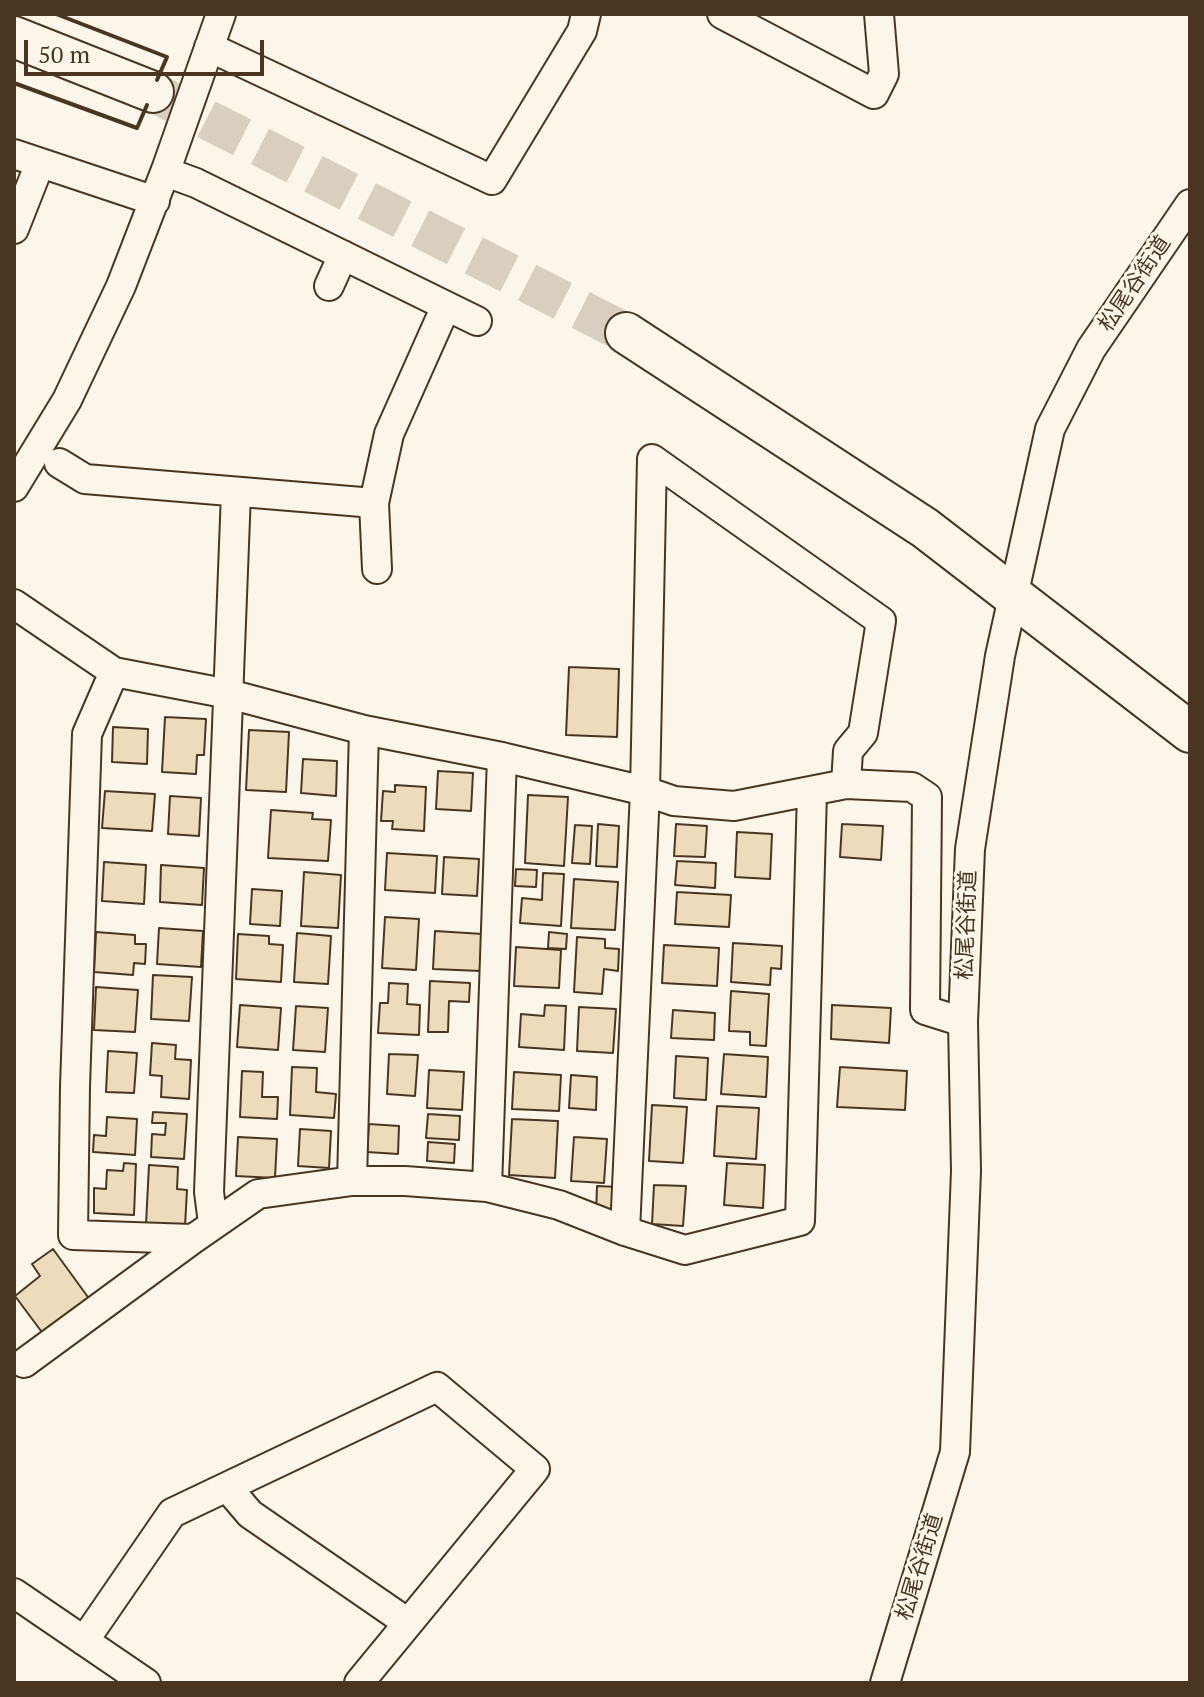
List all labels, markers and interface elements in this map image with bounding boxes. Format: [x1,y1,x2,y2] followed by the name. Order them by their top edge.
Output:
[28,24,268,74] scale bar
[38,38,90,70] text: 50 m
[1093,231,1177,337] street label: 松尾谷街道
[952,870,982,980] street label: 松尾谷街道
[891,1511,949,1623] street label: 松尾谷街道

